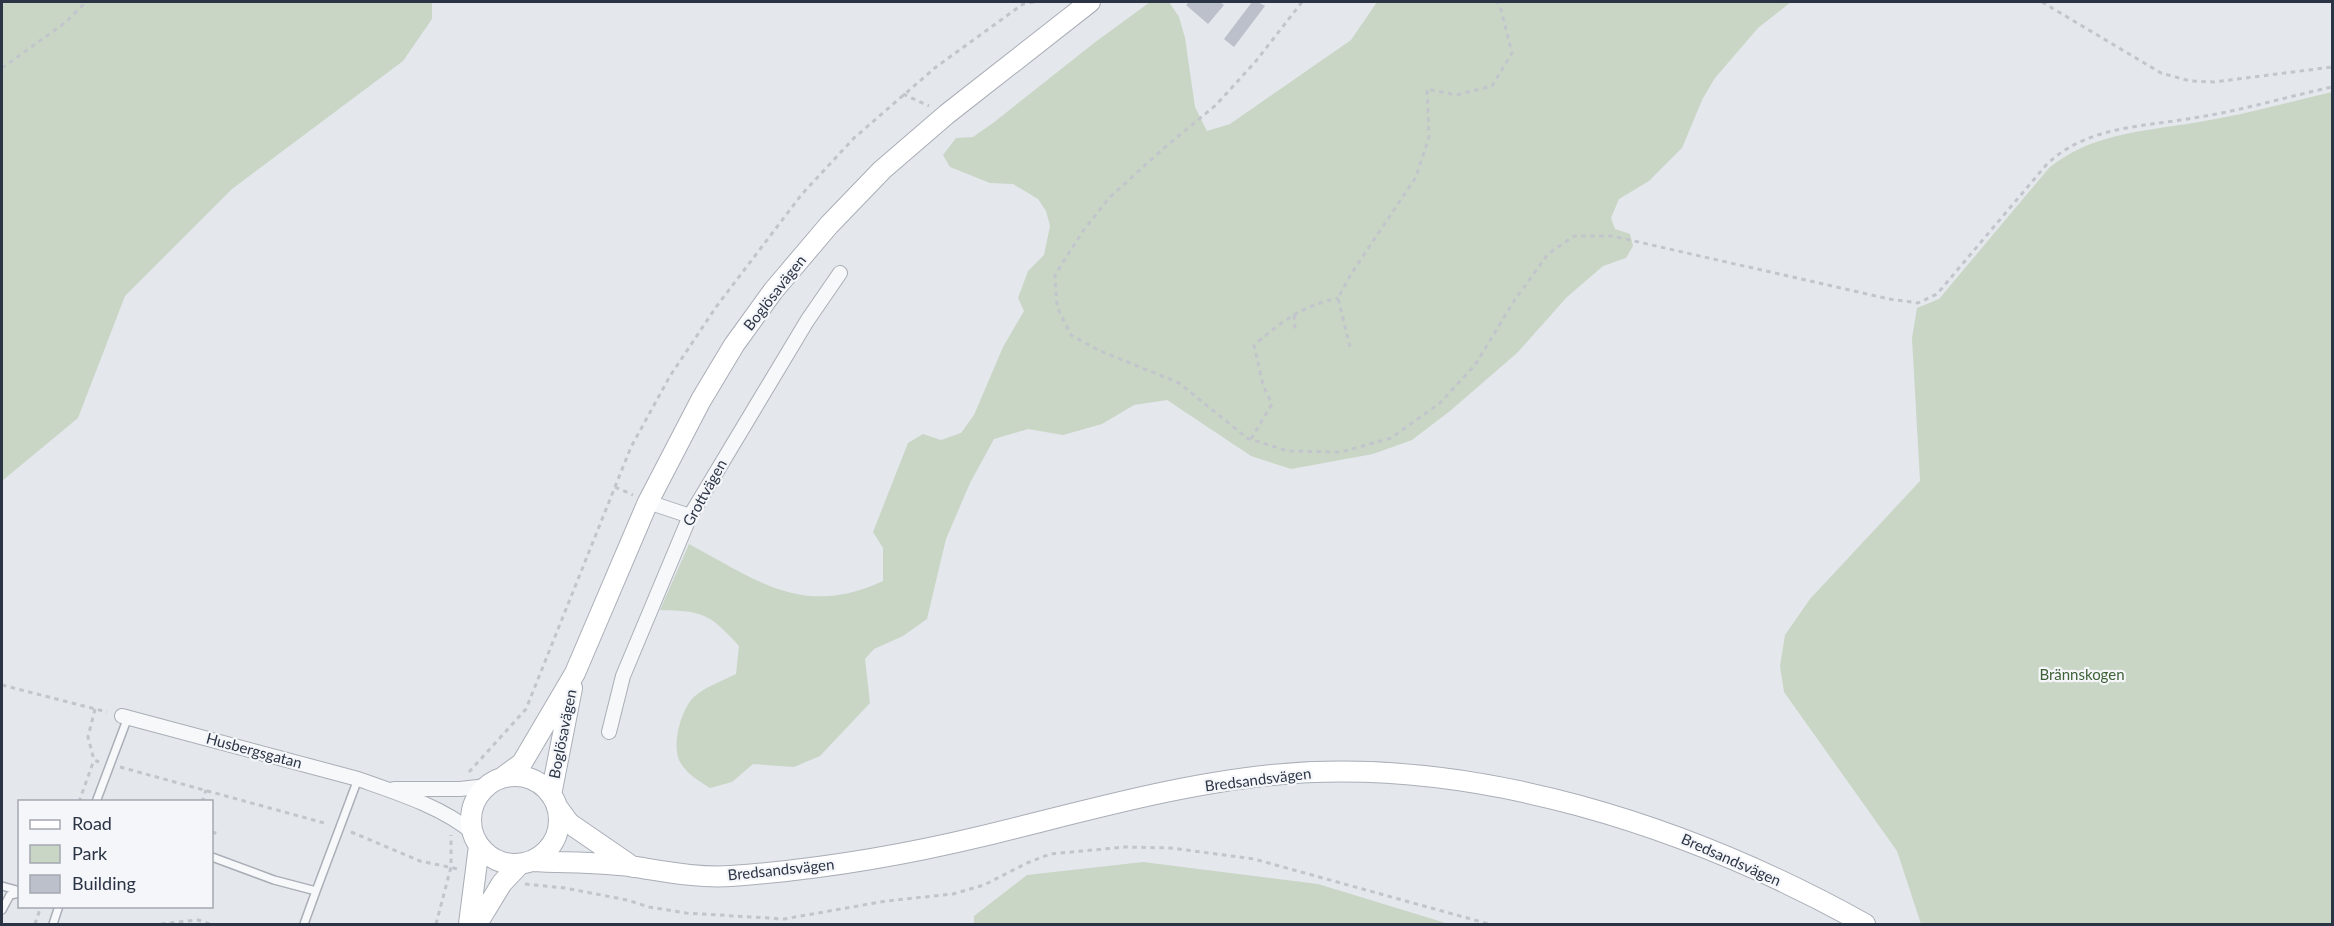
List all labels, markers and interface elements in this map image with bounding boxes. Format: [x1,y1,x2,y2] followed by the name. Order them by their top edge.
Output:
[739,251,809,334] street label: Boglösavägen
[678,456,730,529] street label: Grottvägen
[2039,665,2125,683] park label: Brännskogen
[545,688,580,780] street label: Boglösavägen
[204,729,304,771] street label: Husbergsgatan
[1204,764,1312,794] street label: Bredsandsvägen
[18,800,213,908] legend
[72,812,112,834] text: Road
[1679,829,1784,889] street label: Bredsandsvägen
[72,842,108,864] text: Park
[727,854,835,884] street label: Bredsandsvägen
[72,872,136,894] text: Building

